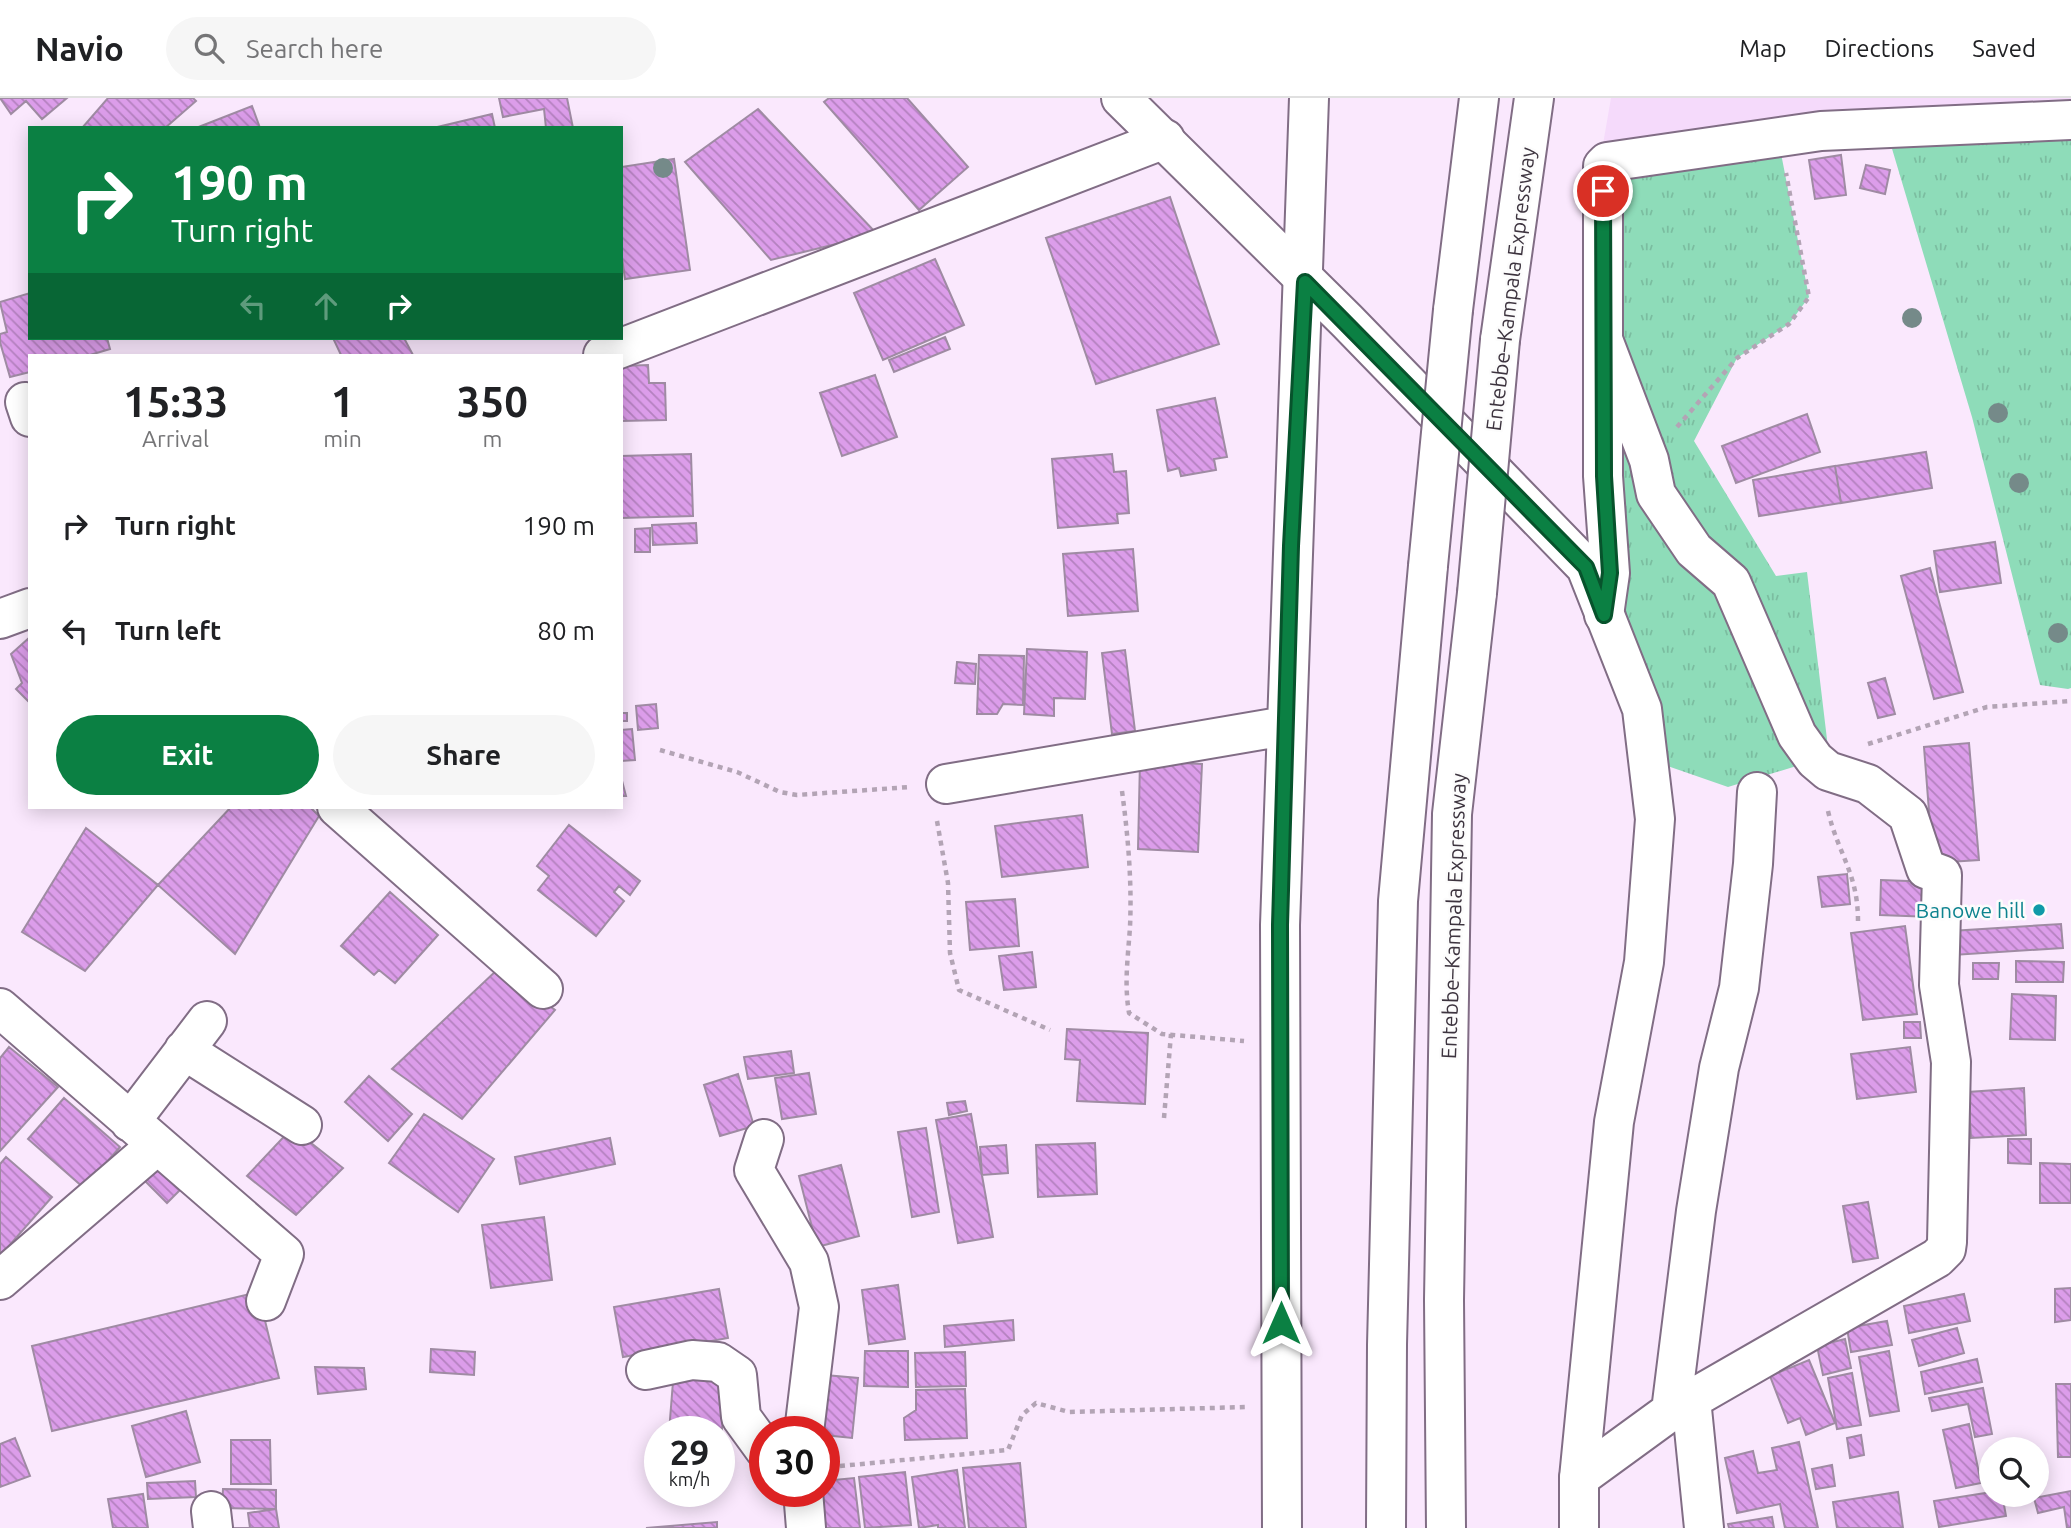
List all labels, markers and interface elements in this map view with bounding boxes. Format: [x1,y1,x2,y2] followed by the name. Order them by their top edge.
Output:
[166,17,656,80] search box
[190,29,228,67] icon: search
[35,30,124,67] text: Navio
[246,34,383,63] text: Search here
[1739,35,1786,62] text: Map
[1824,35,1934,62] text: Directions
[1972,35,2036,62] text: Saved
[1481,146,1539,432] street label: Entebbe–Kampala Expressway
[56,154,147,245] icon: right
[171,154,308,209] text: 190 m
[1573,161,1633,221] pin
[1584,172,1622,210] icon: arrive
[171,212,313,248] text: Turn right
[234,287,272,325] icon: left
[307,287,345,325] icon: ahead
[380,287,418,325] icon: right
[123,378,228,425] text: 15:33
[331,378,354,425] text: 1
[457,378,528,425] text: 350
[142,426,209,451] text: Arrival
[323,426,362,451] text: min
[482,426,502,451] text: m
[56,507,94,545] icon: right
[115,511,236,540] text: Turn right
[523,511,595,540] text: 190 m
[56,612,94,650] icon: left
[115,616,221,645] text: Turn left
[537,616,595,645] text: 80 m
[56,715,319,795] button: Exit
[333,715,595,795] button: Share
[1436,773,1470,1059] street label: Entebbe–Kampala Expressway
[1916,898,2025,922] place label: Banowe hill
[2031,902,2047,918] marker: Banowe hill
[1244,1286,1318,1360] position arrow
[749,1416,840,1507] speed limit sign: 30
[670,1432,709,1472] text: 29
[1979,1437,2049,1507] map controls
[1979,1437,2049,1507] button: search
[669,1469,710,1489] text: km/h

